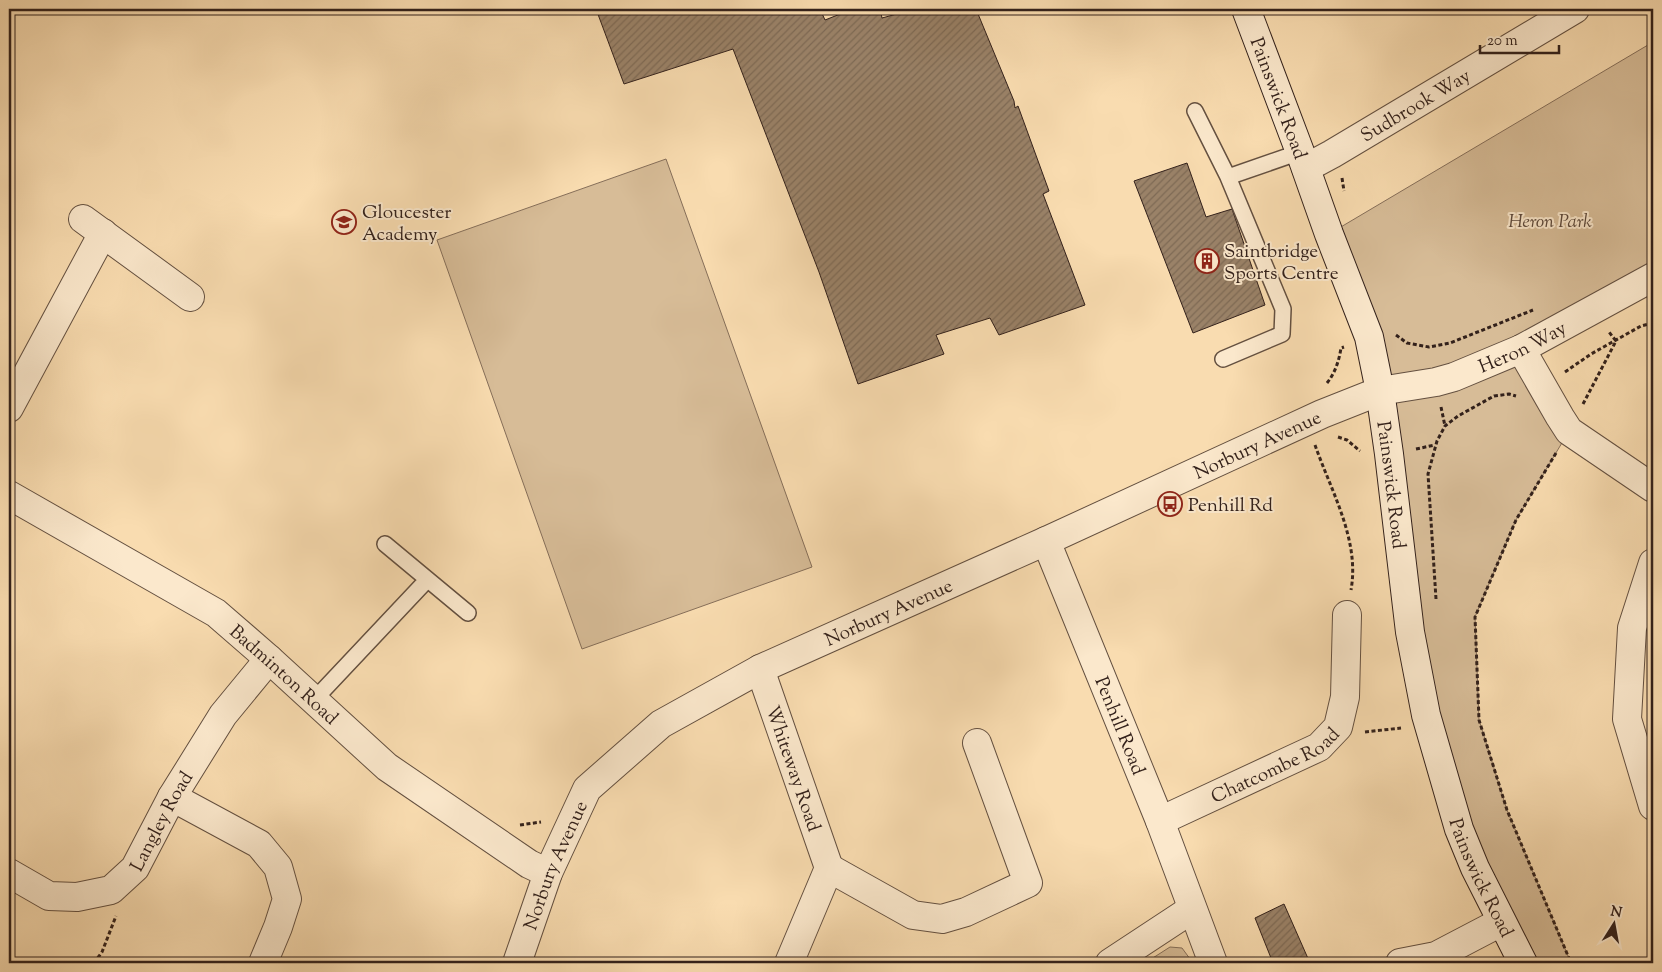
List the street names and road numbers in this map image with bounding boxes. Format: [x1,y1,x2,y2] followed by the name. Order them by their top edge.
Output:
[1242,34,1313,164] street label: Painswick Road
[1356,63,1477,150] street label: Sudbrook Way
[1475,316,1572,381] street label: Heron Way
[1190,405,1326,487] street label: Norbury Avenue
[1368,419,1411,551] street label: Painswick Road
[821,573,958,654] street label: Norbury Avenue
[223,619,344,732] street label: Badminton Road
[1087,673,1151,780] street label: Penhill Road
[758,702,826,836] street label: Whiteway Road
[1207,722,1347,811] street label: Chatcombe Road
[124,767,201,877] street label: Langley Road
[518,797,596,934] street label: Norbury Avenue
[1441,816,1519,943] street label: Painswick Road

